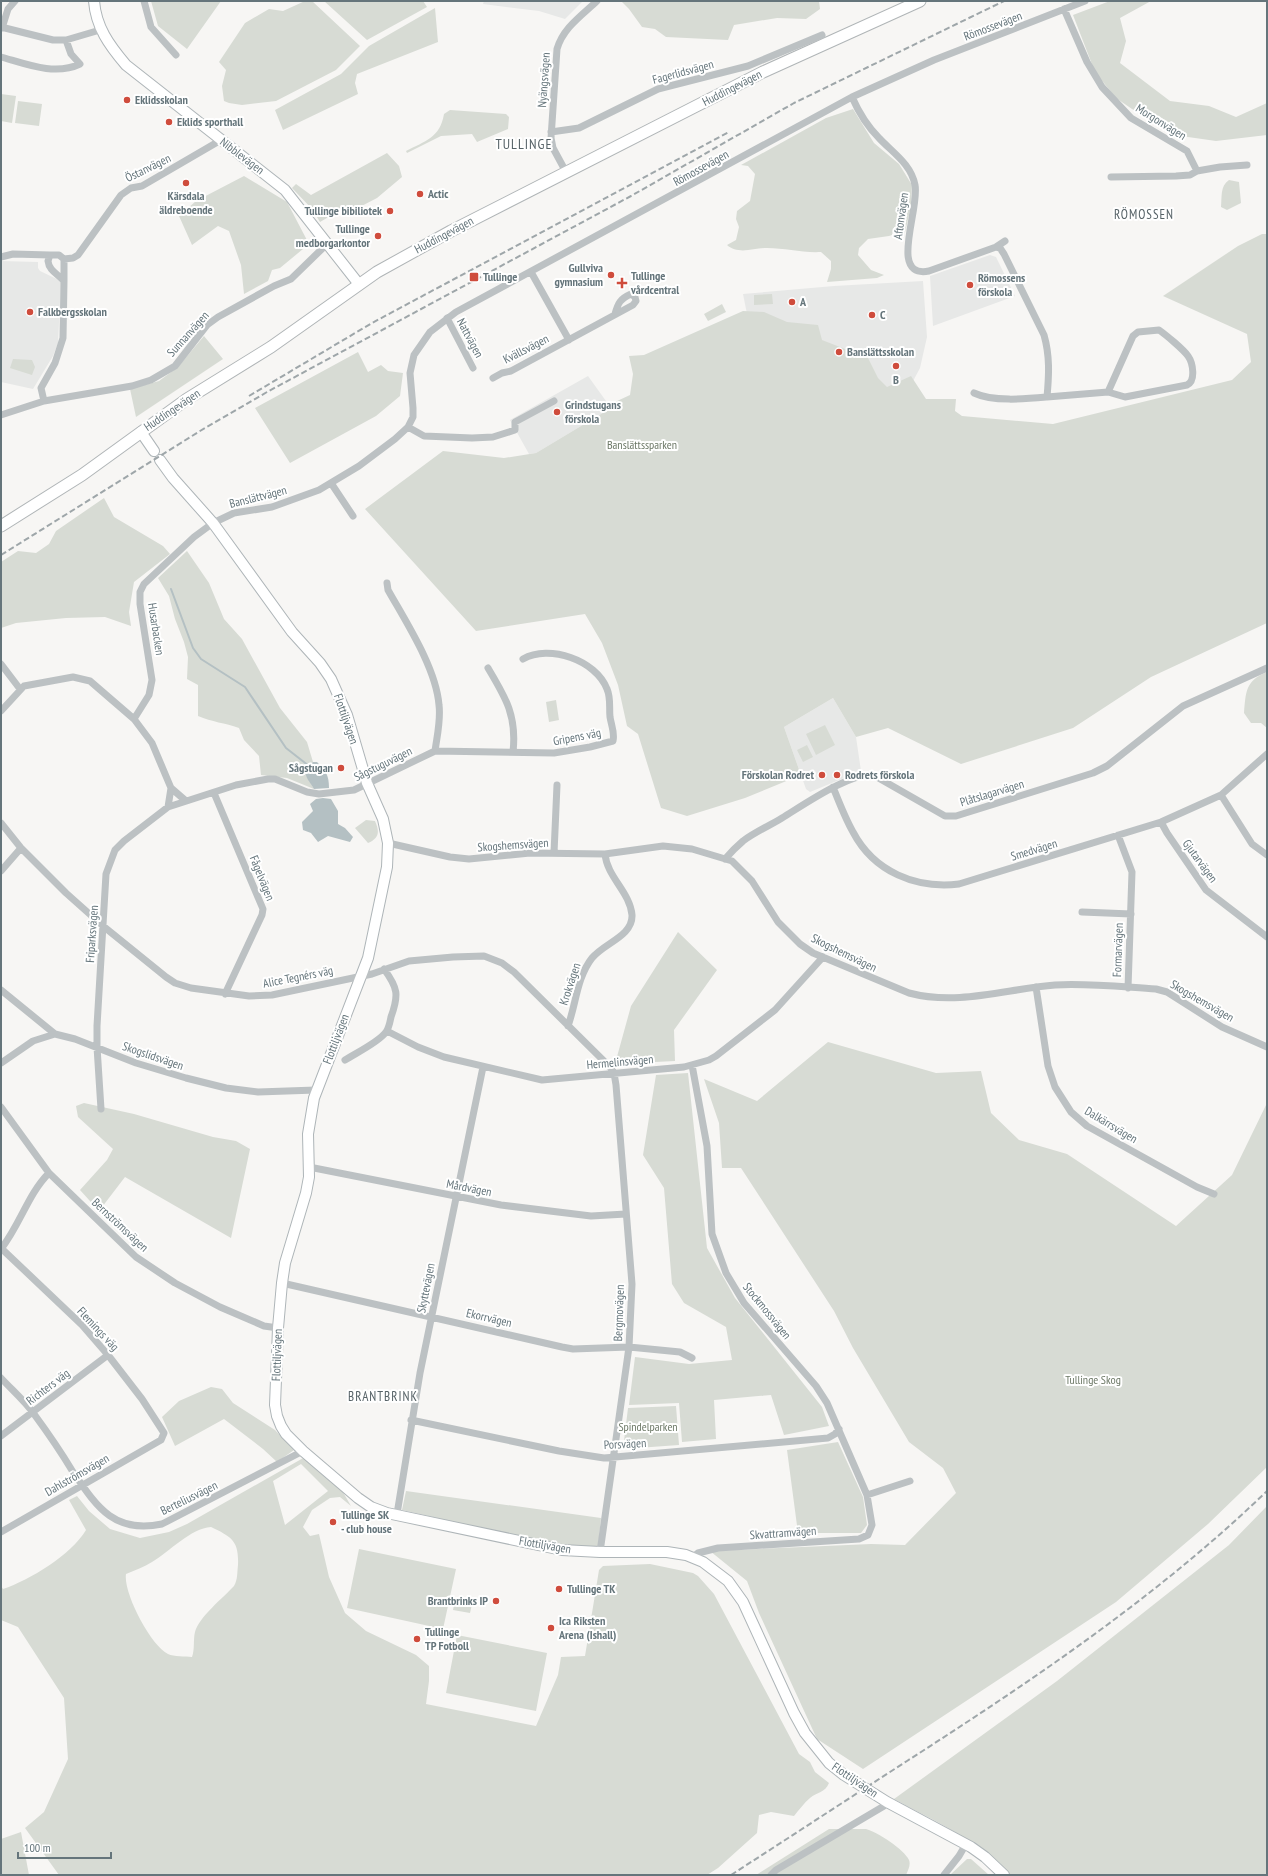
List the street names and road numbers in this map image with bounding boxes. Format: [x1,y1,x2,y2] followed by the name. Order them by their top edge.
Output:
[962,8,1024,44] street label: Römossevägen
[534,52,553,108] street label: Nyängsvägen
[651,56,715,87] street label: Fagerlidsvägen
[700,66,764,109] street label: Huddingevägen
[1133,100,1189,143] street label: Morgonvägen
[217,134,268,177] street label: Nibblevägen
[670,146,731,189] street label: Römossevägen
[123,150,173,185] street label: Östanvägen
[890,192,911,240] street label: Aftonvägen
[412,213,476,256] street label: Huddingevägen
[163,308,212,359] street label: Sunnanvägen
[454,315,487,360] street label: Nattvägen
[500,331,551,366] street label: Kvällsvägen
[141,385,203,434] street label: Huddingevägen
[228,482,288,511] street label: Banslättvägen
[145,602,168,656] street label: Husarbacken
[331,692,362,746] street label: Flottiljvägen
[552,725,602,748] street label: Gripens väg
[351,743,414,784] street label: Sågstuguvägen
[958,776,1026,809] street label: Plåtslagarvägen
[477,835,549,854] street label: Skogshemsvägen
[1009,835,1059,864] street label: Smedvägen
[1180,836,1221,885] street label: Gjutarvägen
[247,853,278,903] street label: Fågelvägen
[82,905,101,963] street label: Friparksvägen
[1109,923,1126,977] street label: Formarvägen
[809,930,879,975] street label: Skogshemsvägen
[556,961,583,1007] street label: Krokvägen
[262,962,334,991] street label: Alice Tegnérs väg
[1168,976,1237,1025] street label: Skogshemsvägen
[319,1012,352,1066] street label: Flottiljvägen
[121,1038,186,1073] street label: Skogslidsvägen
[586,1051,654,1072] street label: Hermelinsvägen
[1082,1103,1140,1146] street label: Dalkärrsvägen
[445,1176,493,1199] street label: Mårdvägen
[89,1195,152,1255] street label: Bernströmsvägen
[413,1262,438,1314] street label: Skyttevägen
[740,1279,795,1342] street label: Stockmossvägen
[610,1284,627,1342] street label: Bergmovägen
[74,1304,123,1354] street label: Flemings väg
[465,1305,513,1330] street label: Ekorrvägen
[268,1329,285,1381] street label: Flottiljvägen
[23,1365,72,1408] street label: Richters väg
[603,1435,647,1452] street label: Porsvägen
[42,1450,112,1499] street label: Dahlströmsvägen
[158,1477,220,1518] street label: Berteliusvägen
[749,1523,817,1542] street label: Skvattramvägen
[518,1533,572,1556] street label: Flottiljvägen
[829,1759,881,1800] street label: Flottiljvägen

